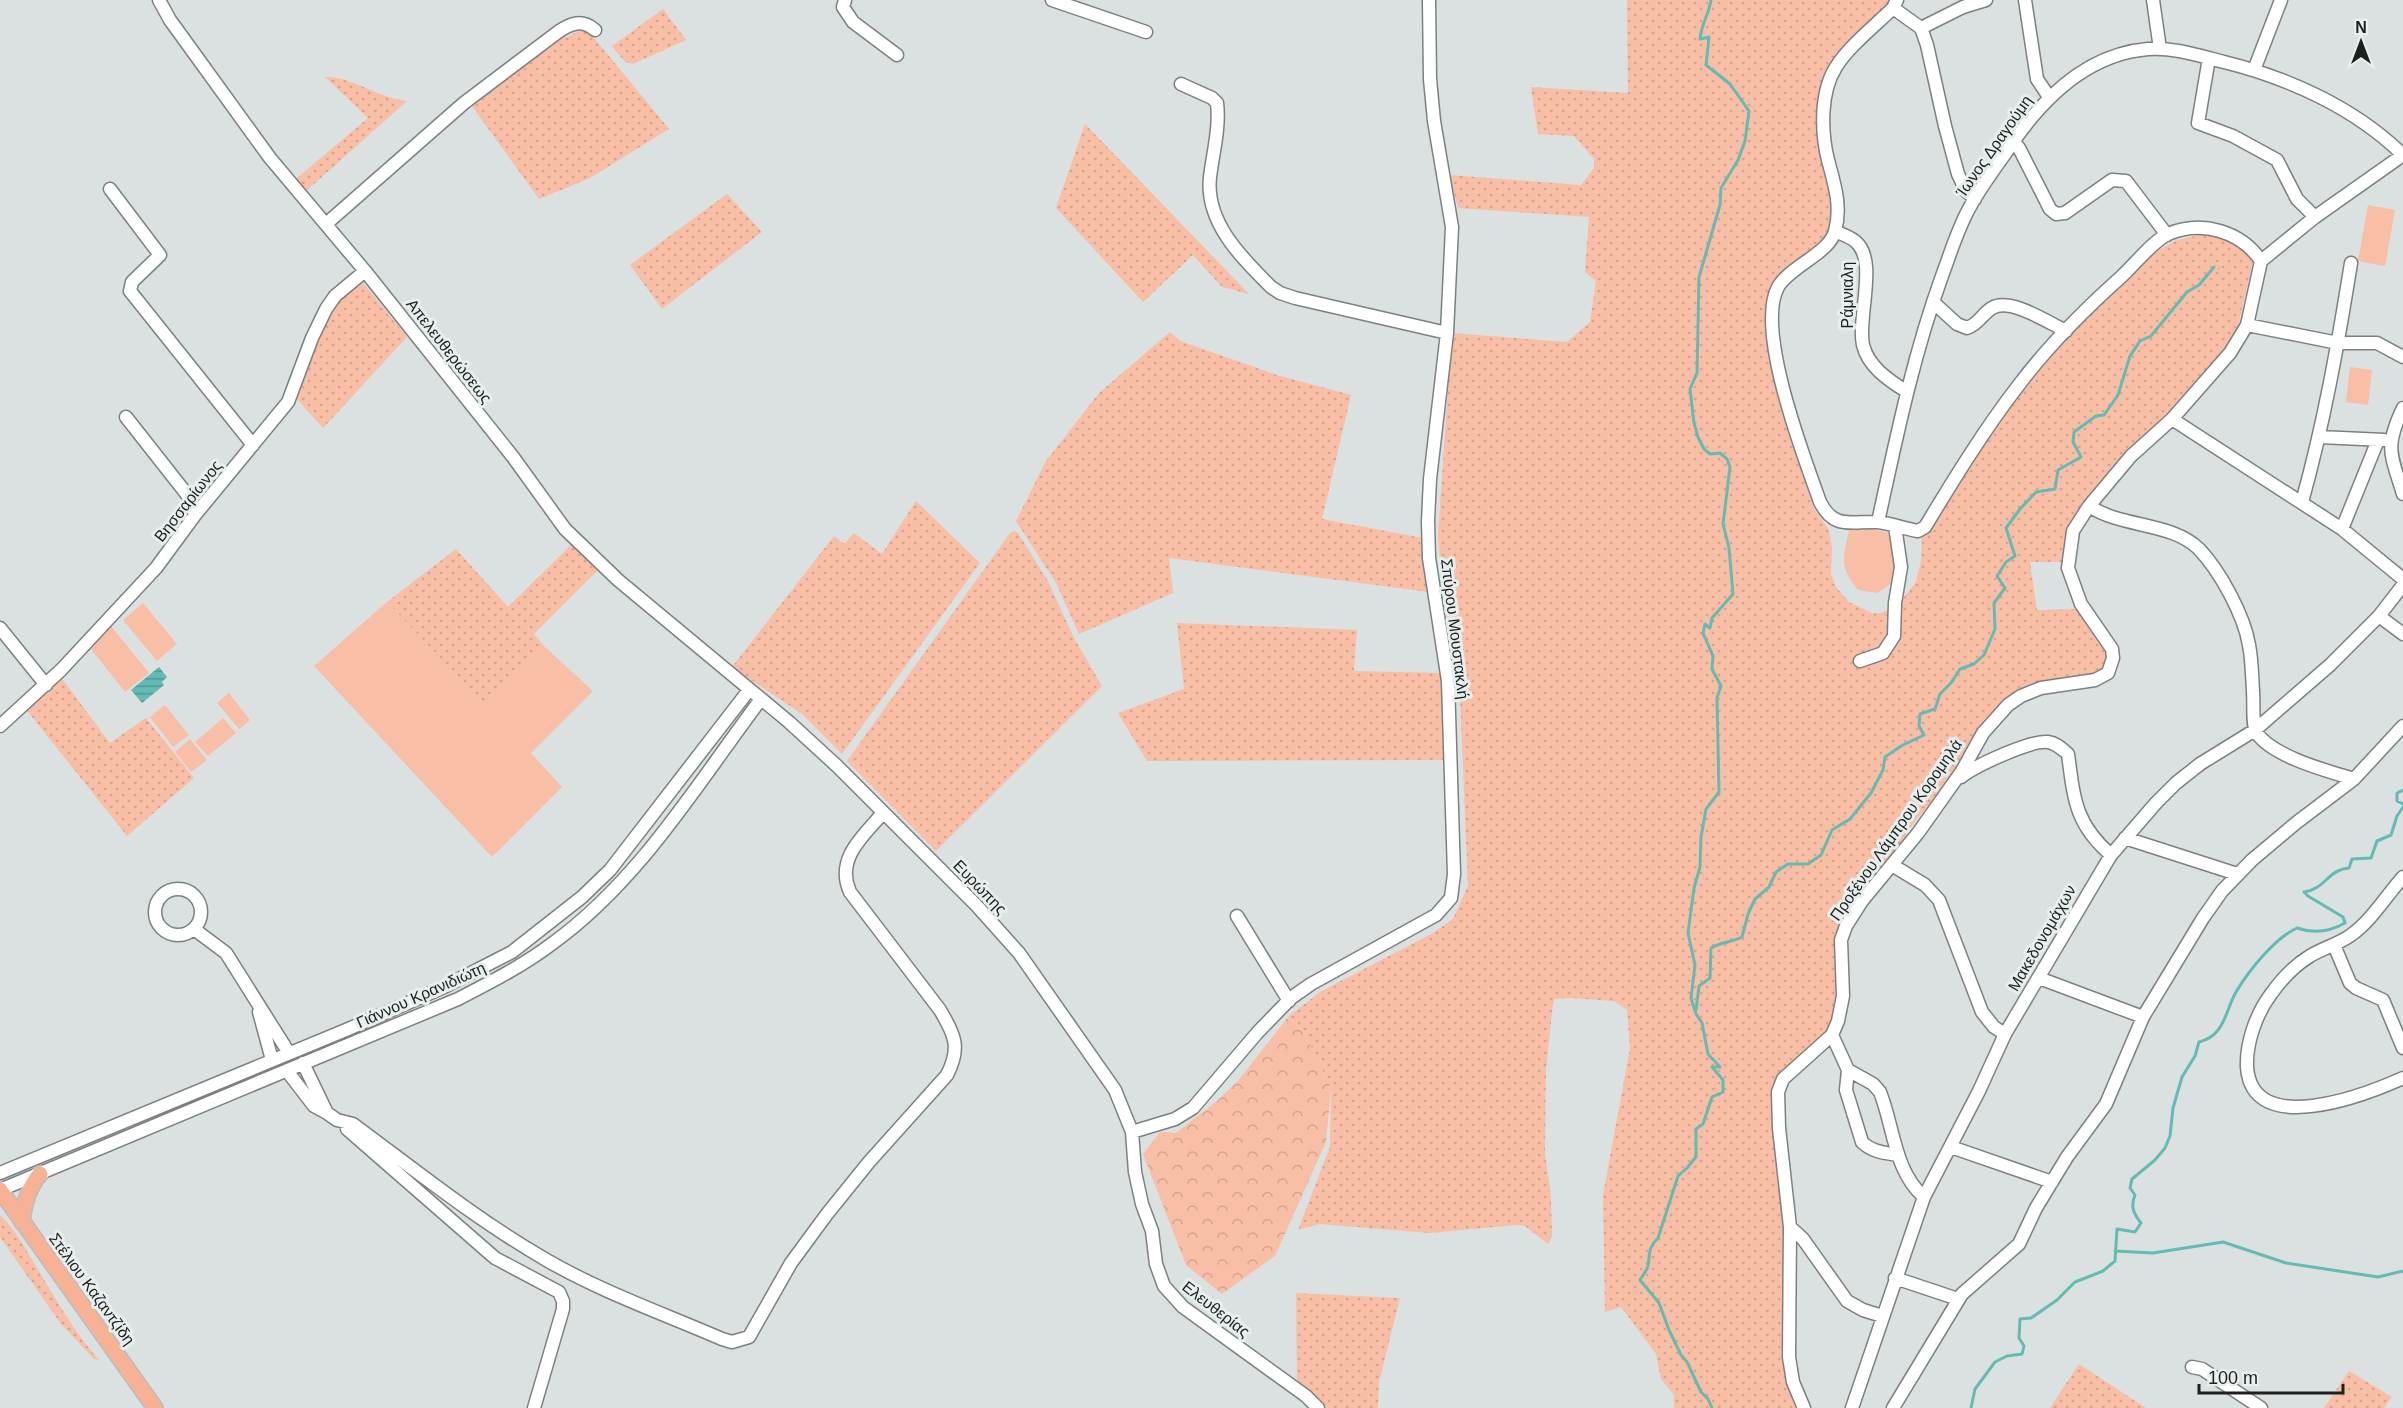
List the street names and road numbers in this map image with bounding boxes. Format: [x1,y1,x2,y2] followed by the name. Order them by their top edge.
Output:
[1952,92,2035,201] street label: Ίωνος Δραγούμη
[1839,262,1856,328] street label: Ράμνιαλη
[403,296,495,407] street label: Απελευθερώσεως
[151,457,225,545] street label: Βησσαρίωνος
[1438,558,1472,700] street label: Σπύρου Μουστακλή
[1827,736,1966,924] street label: Προξένου Λάμπρου Κορομηλά
[950,856,1010,918] street label: Ευρώπης
[2005,882,2079,994] street label: Μακεδονομάχων
[354,959,488,1031] street label: Γιάννου Κρανιδιώτη
[45,1230,138,1349] street label: Στέλιου Καζαντζίδη
[1179,1278,1253,1341] street label: Ελευθερίας

